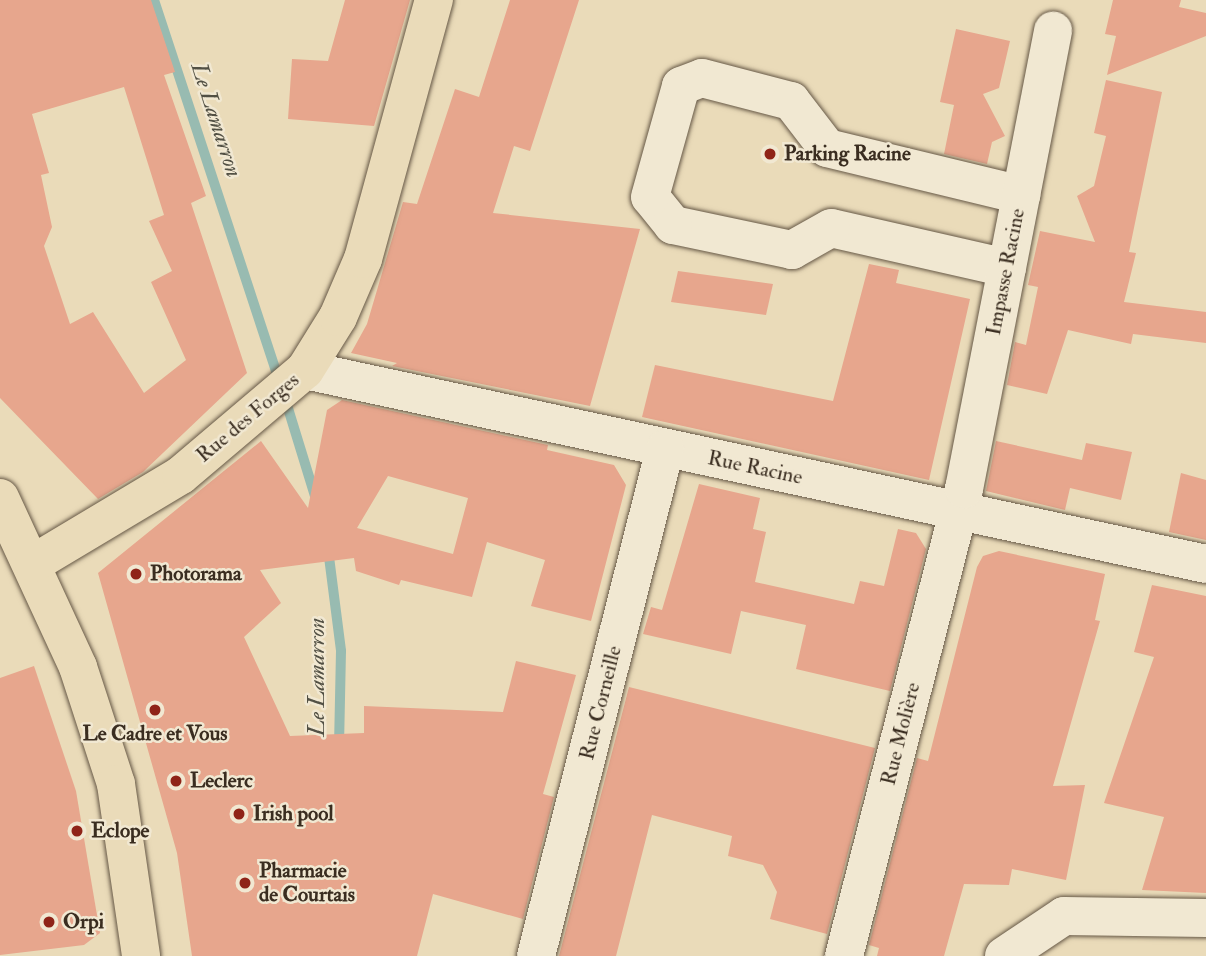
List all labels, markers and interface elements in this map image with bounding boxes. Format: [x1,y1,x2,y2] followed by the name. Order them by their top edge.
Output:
[184,59,248,181] water label: Le Lamarron
[784,141,911,167] place label: Parking Racine
[762,146,778,162] marker: Parking Racine
[981,206,1031,338] street label: Impasse Racine
[191,368,305,468] street label: Rue des Forges
[705,446,805,490] street label: Rue Racine
[150,561,242,587] place label: Photorama
[128,566,144,582] marker: Photorama
[303,618,331,736] water label: Le Lamarron
[575,643,627,763] street label: Rue Corneille
[876,680,926,788] street label: Rue Molière
[147,702,163,718] marker: Le Cadre et Vous
[83,721,227,747] place label: Le Cadre et Vous
[190,768,253,794] place label: Leclerc
[168,773,184,789] marker: Leclerc
[253,801,334,827] place label: Irish pool
[231,806,247,822] marker: Irish pool
[91,818,149,844] place label: Eclope
[69,823,85,839] marker: Eclope
[259,858,355,908] place label: Pharmacie de Courtais
[237,875,253,891] marker: Pharmacie de Courtais
[63,909,104,935] place label: Orpi
[41,914,57,930] marker: Orpi

